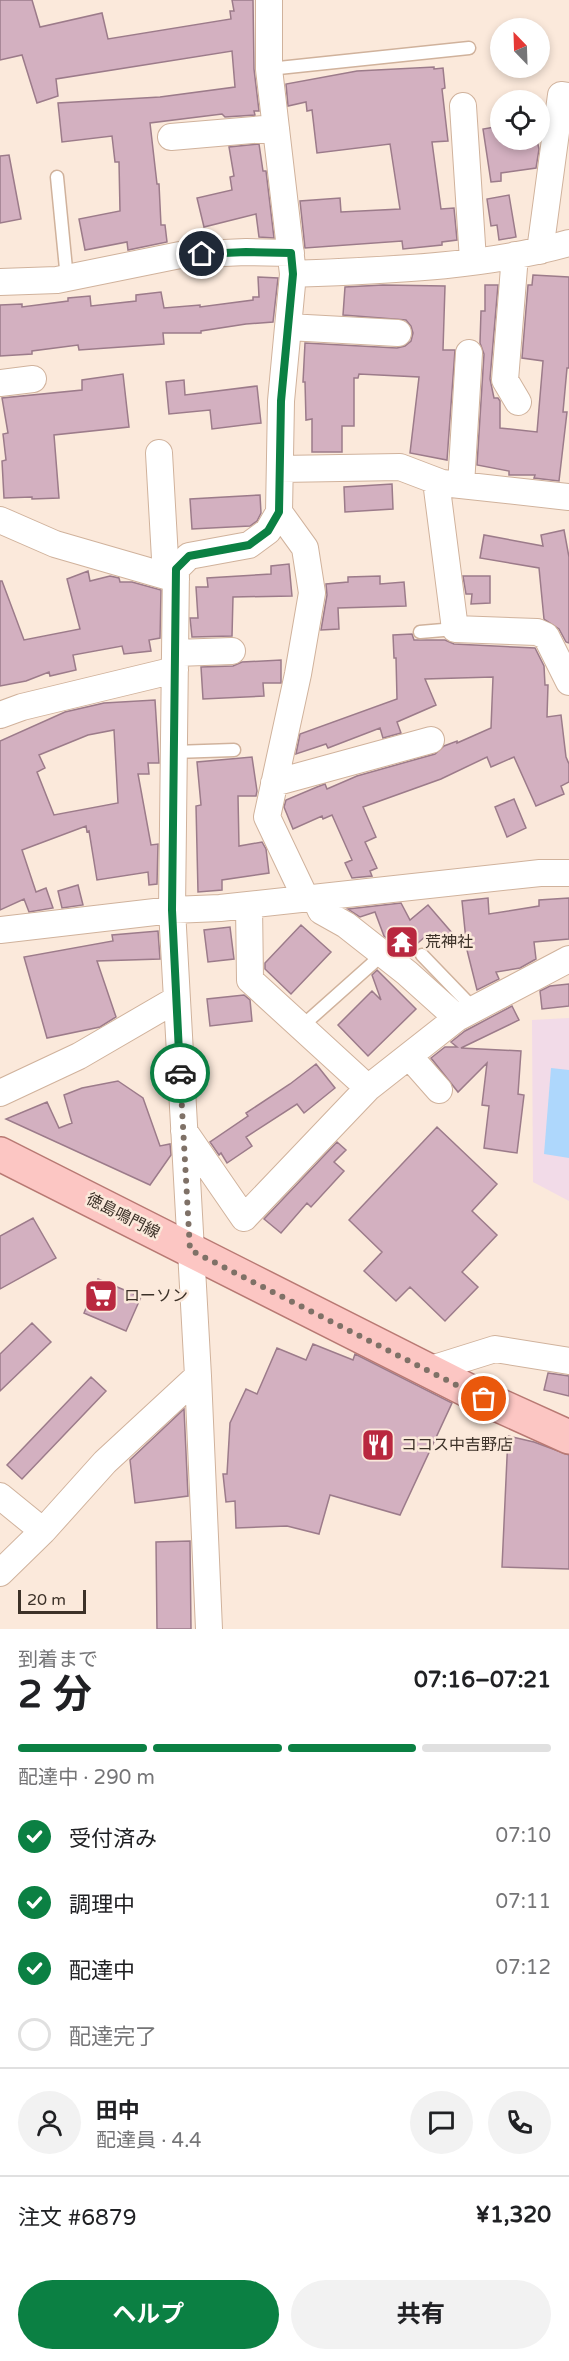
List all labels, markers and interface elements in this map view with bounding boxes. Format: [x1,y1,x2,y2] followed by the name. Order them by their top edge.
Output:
[490,18,550,78] north arrow
[490,18,550,150] map controls
[490,90,550,150] button: locate
[176,228,227,279] pin
[185,237,218,270] icon: home
[384,924,420,960] temple icon: 荒神社
[425,932,473,952] place label: 荒神社
[150,1043,210,1103] courier
[164,1057,197,1090] icon: car
[83,1189,163,1243] street label: 徳島鳴門線
[83,1278,119,1314] supermarket icon: ローソン
[124,1286,188,1306] place label: ローソン
[458,1373,509,1424] pin
[467,1382,500,1415] icon: bag
[360,1427,396,1463] restaurant icon: ココス中吉野店
[401,1435,513,1455] place label: ココス中吉野店
[18,1587,86,1614] scale bar
[27,1590,66,1610] text: 20 m
[18,1648,98,1672] text: 到着まで
[414,1667,551,1693] text: 07:16–07:21
[18,1671,92,1718] text: 2 分
[18,1766,155,1790] text: 配達中 · 290 m
[18,1820,51,1853] icon: check
[496,1824,551,1848] text: 07:10
[69,1826,157,1852] text: 受付済み
[18,1886,51,1919] icon: check
[496,1890,551,1914] text: 07:11
[69,1892,135,1918] text: 調理中
[18,1952,51,1985] icon: check
[496,1956,551,1980] text: 07:12
[69,1958,135,1984] text: 配達中
[69,2024,157,2050] text: 配達完了
[18,2091,81,2154] button: person
[410,2091,473,2154] button: chat
[488,2091,551,2154] button: phone
[96,2098,140,2124] text: 田中
[96,2129,202,2153] text: 配達員 · 4.4
[476,2202,551,2228] text: ¥1,320
[18,2205,136,2231] text: 注文 #6879
[18,2280,279,2349] button: ヘルプ
[291,2280,551,2349] button: 共有

